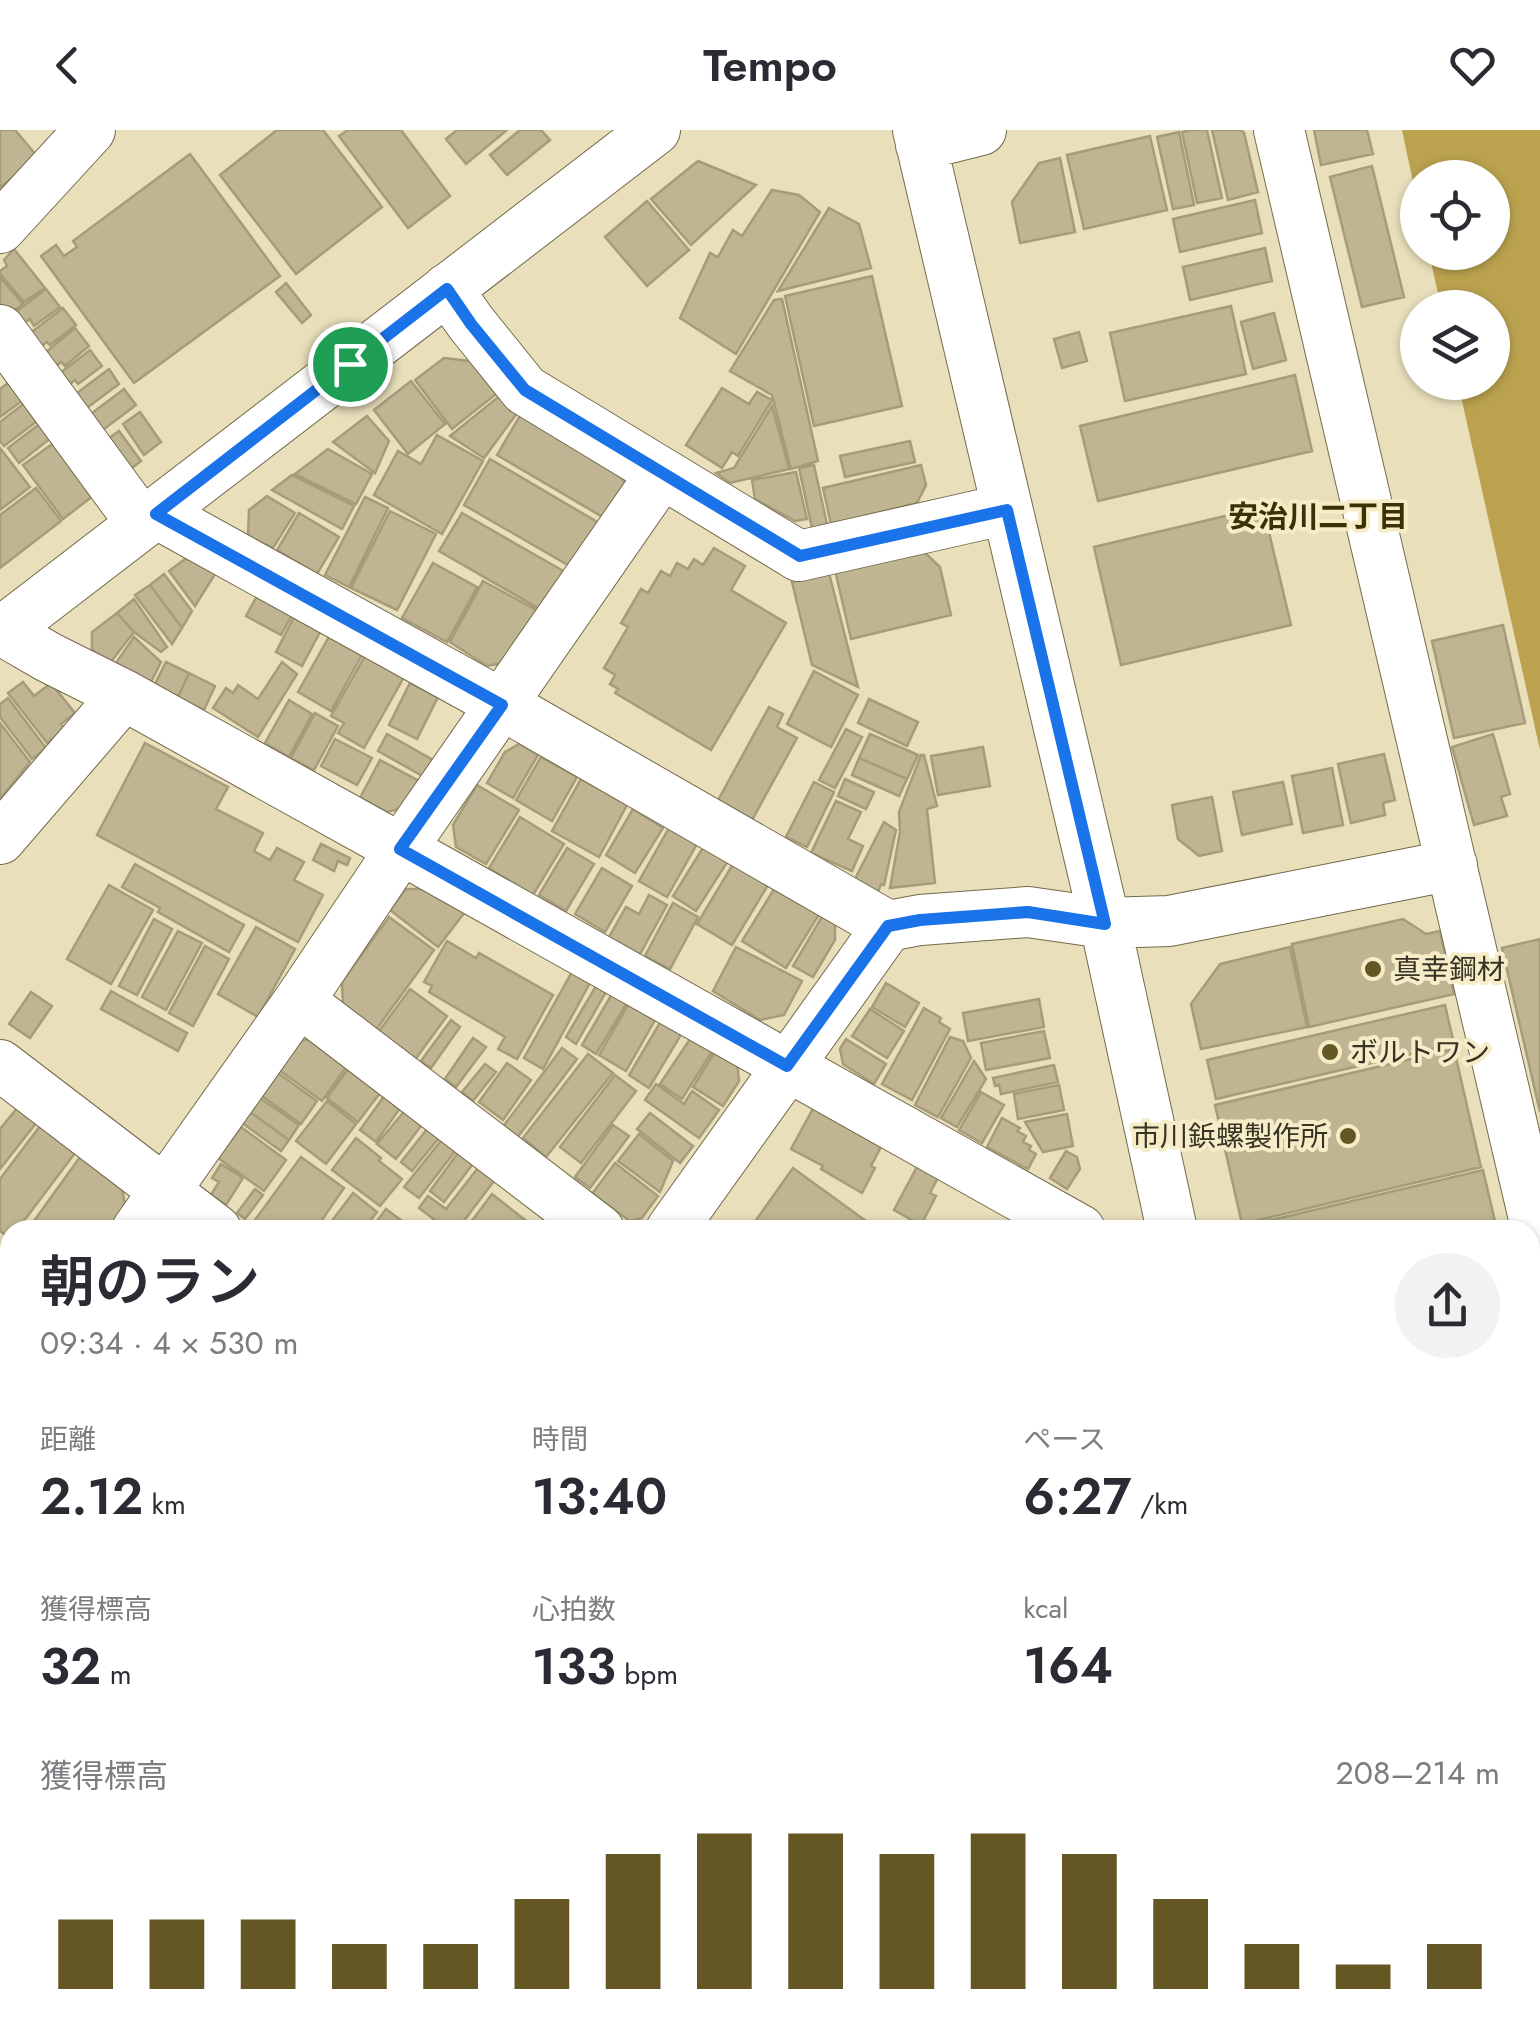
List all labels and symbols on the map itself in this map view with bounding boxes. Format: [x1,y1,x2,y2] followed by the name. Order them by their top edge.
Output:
[308,322,393,407] pin
[1228,495,1408,538] district label: 安治川二丁目
[1393,949,1505,990] place label: 真幸鋼材
[1362,958,1384,980] marker: 真幸鋼材
[1350,1032,1490,1073] place label: ボルトワン
[1319,1041,1341,1063] marker: ボルトワン
[1132,1116,1328,1157] place label: 市川鋲螺製作所
[1337,1125,1359,1147] marker: 市川鋲螺製作所

